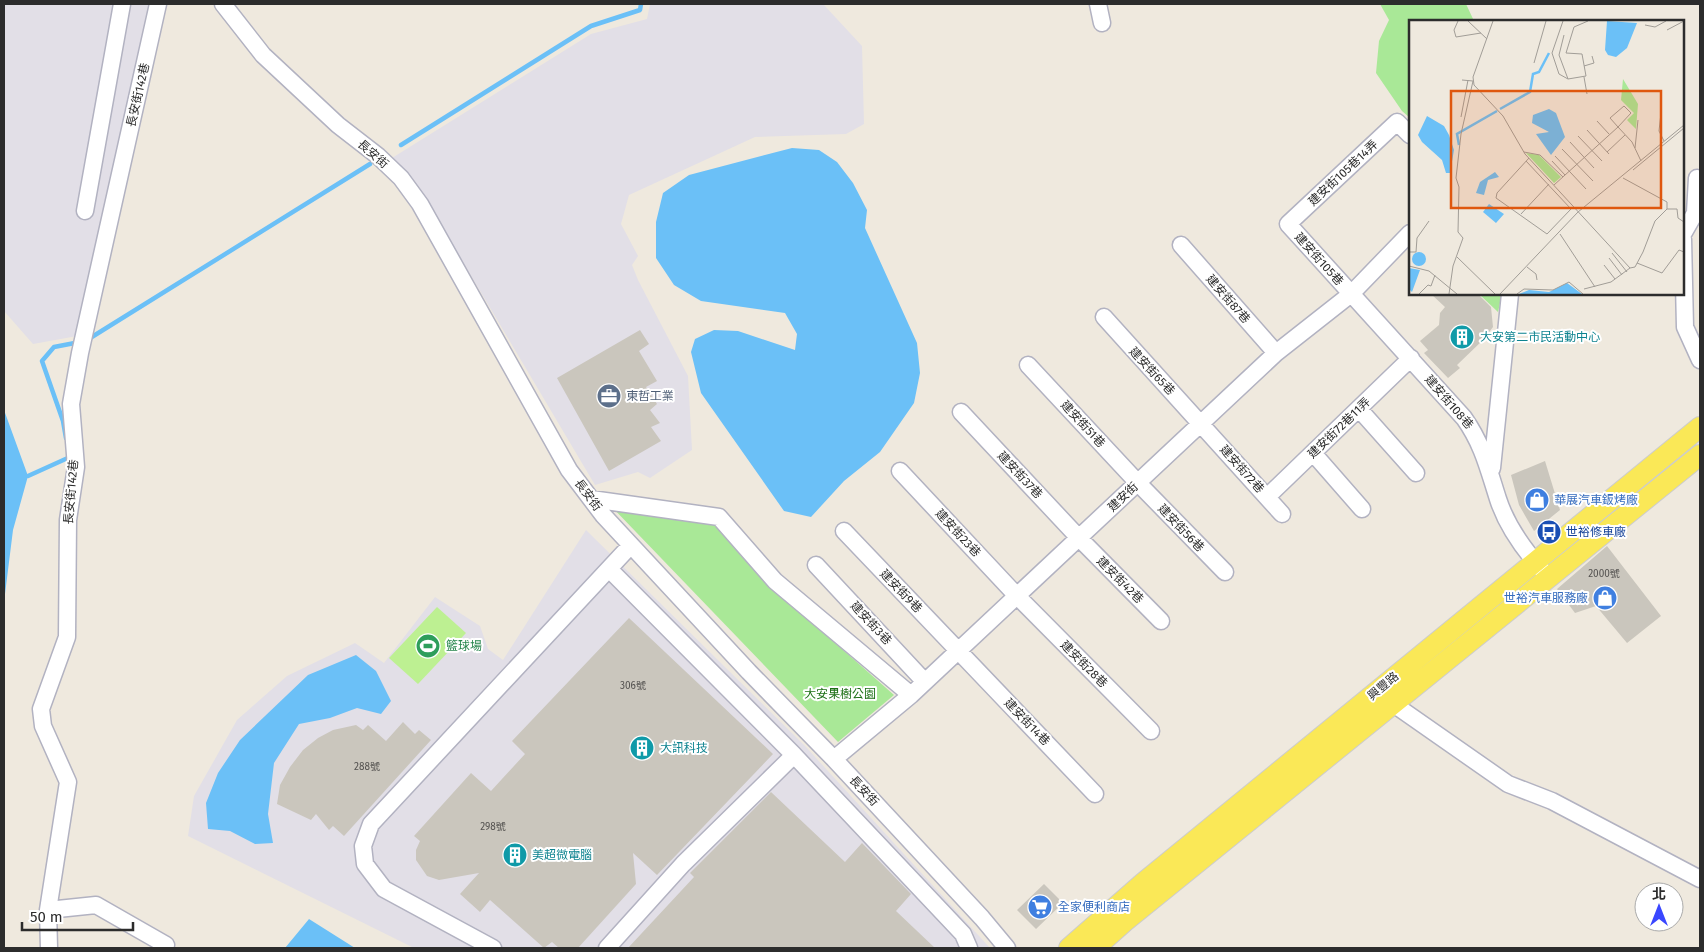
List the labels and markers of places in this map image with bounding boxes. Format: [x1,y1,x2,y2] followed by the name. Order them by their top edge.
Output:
[1449,324,1475,350] building icon: 大安第二市民活動中心
[1480,330,1600,344] place label: 大安第二市民活動中心
[596,383,622,409] office icon: 東哲工業
[626,389,674,403] place label: 東哲工業
[1524,487,1550,513] shop icon: 華展汽車鈑烤廠
[1554,493,1638,507] place label: 華展汽車鈑烤廠
[1536,519,1562,545] bus stop icon: 世裕修車廠
[1566,525,1626,539] place label: 世裕修車廠
[1592,585,1618,611] shop icon: 世裕汽車服務廠
[1504,591,1588,605] place label: 世裕汽車服務廠
[415,633,441,659] sports icon: 籃球場
[446,639,482,653] place label: 籃球場
[629,735,655,761] building icon: 大訊科技
[660,741,708,755] place label: 大訊科技
[502,842,528,868] building icon: 美超微電腦
[532,848,592,862] place label: 美超微電腦
[1027,894,1053,920] supermarket icon: 全家便利商店
[1058,900,1130,914] place label: 全家便利商店

